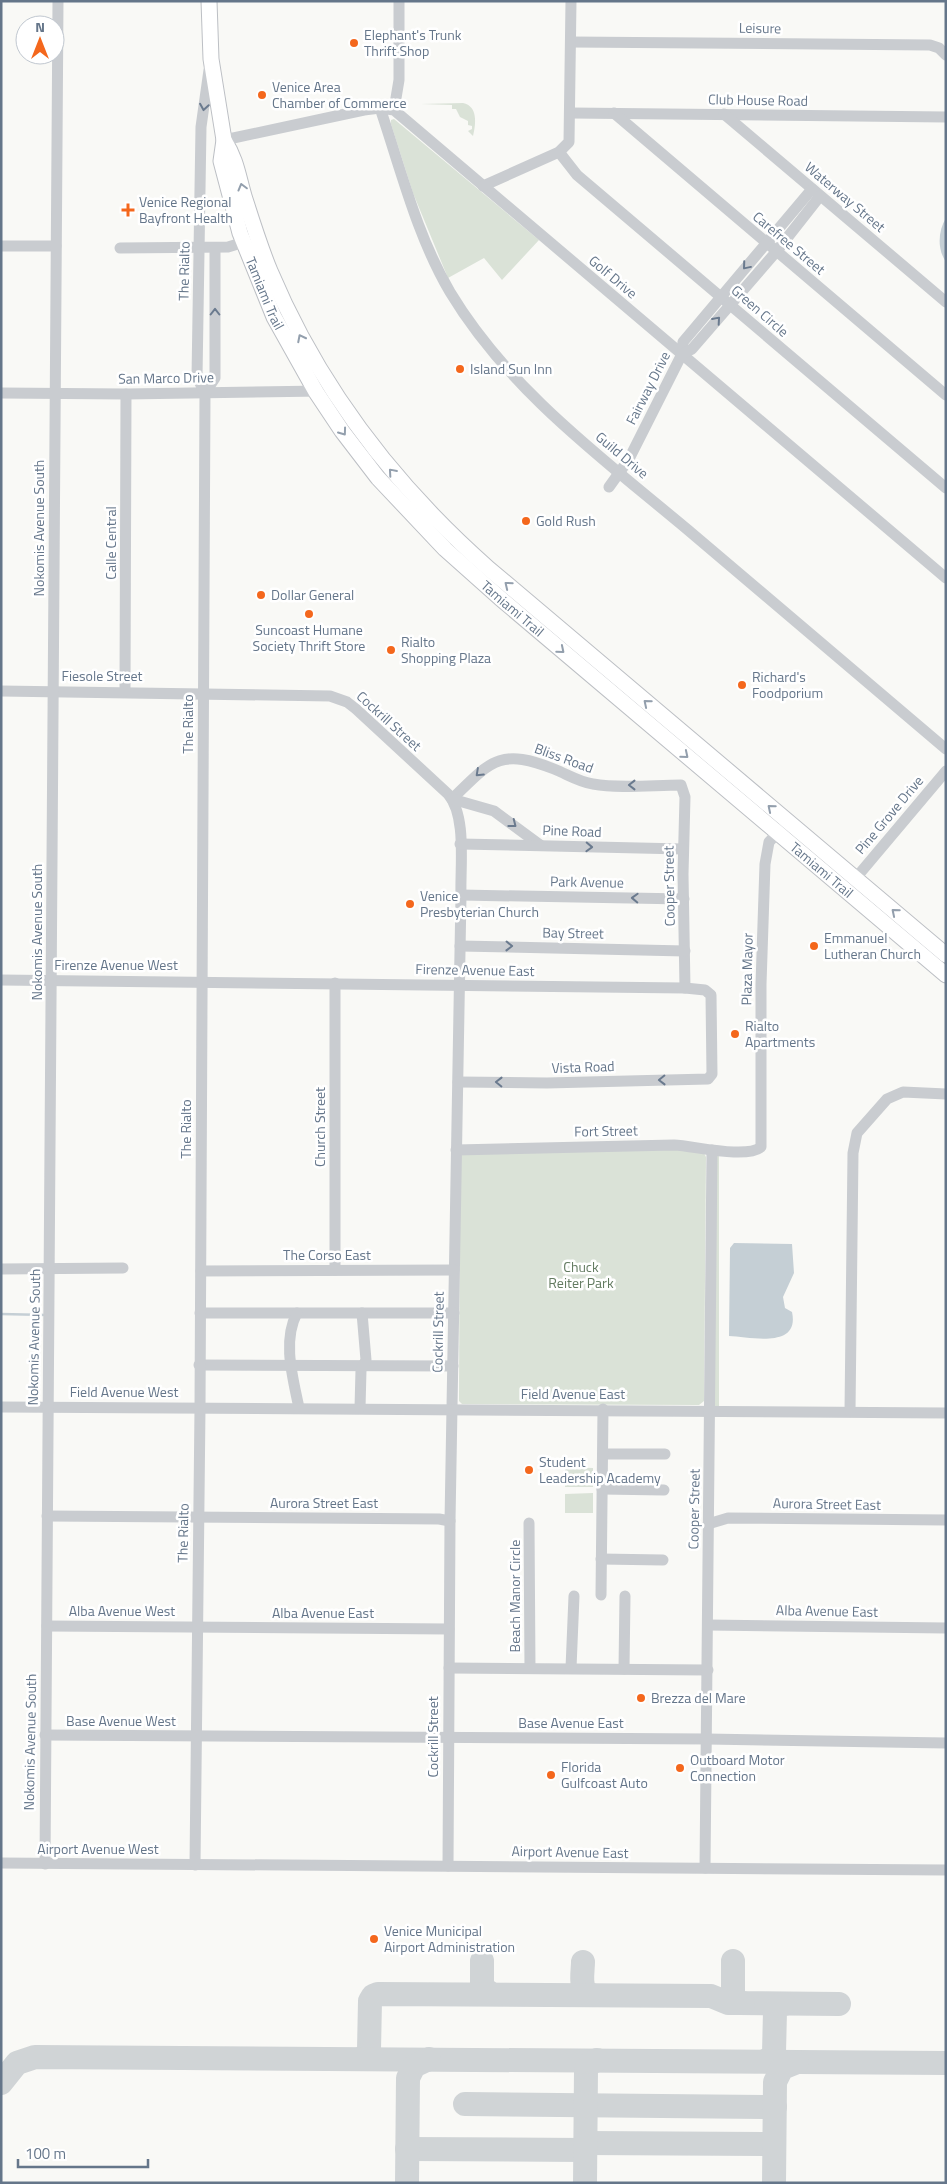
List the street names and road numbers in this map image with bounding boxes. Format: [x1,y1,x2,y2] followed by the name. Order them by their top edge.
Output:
[739,17,781,38] street label: Leisure
[708,88,808,111] street label: Club House Road
[800,157,890,237] street label: Waterway Street
[748,206,830,279] street label: Carefree Street
[172,241,195,301] street label: The Rialto
[585,250,642,303] street label: Golf Drive
[241,254,290,333] street label: Tamiami Trail
[727,280,794,341] street label: Green Circle
[620,347,675,428] street label: Fairway Drive
[118,366,214,389] street label: San Marco Drive
[591,426,653,483] street label: Guild Drive
[28,460,49,596] street label: Nokomis Avenue South
[100,506,121,580] street label: Calle Central
[477,575,549,641] street label: Tamiami Trail
[62,665,143,686] street label: Fiesole Street
[352,686,427,756] street label: Cockrill Street
[177,694,198,754] street label: The Rialto
[532,737,597,778] street label: Bliss Road
[849,771,928,859] street label: Pine Grove Drive
[542,819,602,842] street label: Pine Road
[786,837,858,903] street label: Tamiami Trail
[657,845,680,927] street label: Cooper Street
[26,864,47,1000] street label: Nokomis Avenue South
[550,870,624,893] street label: Park Avenue
[542,921,604,944] street label: Bay Street
[735,932,758,1005] street label: Plaza Mayor
[54,954,178,975] street label: Firenze Avenue West
[415,958,535,981] street label: Firenze Avenue East
[551,1055,615,1078] street label: Vista Road
[309,1087,330,1167] street label: Church Street
[175,1099,196,1159] street label: The Rialto
[574,1119,638,1142] street label: Fort Street
[283,1244,371,1265] street label: The Corso East
[22,1268,45,1406] street label: Nokomis Avenue South
[426,1291,449,1373] street label: Cockrill Street
[70,1381,178,1402] street label: Field Avenue West
[521,1383,625,1404] street label: Field Avenue East
[682,1468,705,1550] street label: Cooper Street
[270,1492,378,1513] street label: Aurora Street East
[773,1492,881,1515] street label: Aurora Street East
[171,1503,194,1563] street label: The Rialto
[504,1540,525,1652] street label: Beach Manor Circle
[776,1599,878,1622] street label: Alba Avenue East
[69,1600,175,1621] street label: Alba Avenue West
[272,1602,374,1623] street label: Alba Avenue East
[18,1673,41,1811] street label: Nokomis Avenue South
[422,1696,443,1778] street label: Cockrill Street
[66,1710,176,1731] street label: Base Avenue West
[518,1712,624,1733] street label: Base Avenue East
[37,1838,159,1859] street label: Airport Avenue West
[511,1840,629,1863] street label: Airport Avenue East

